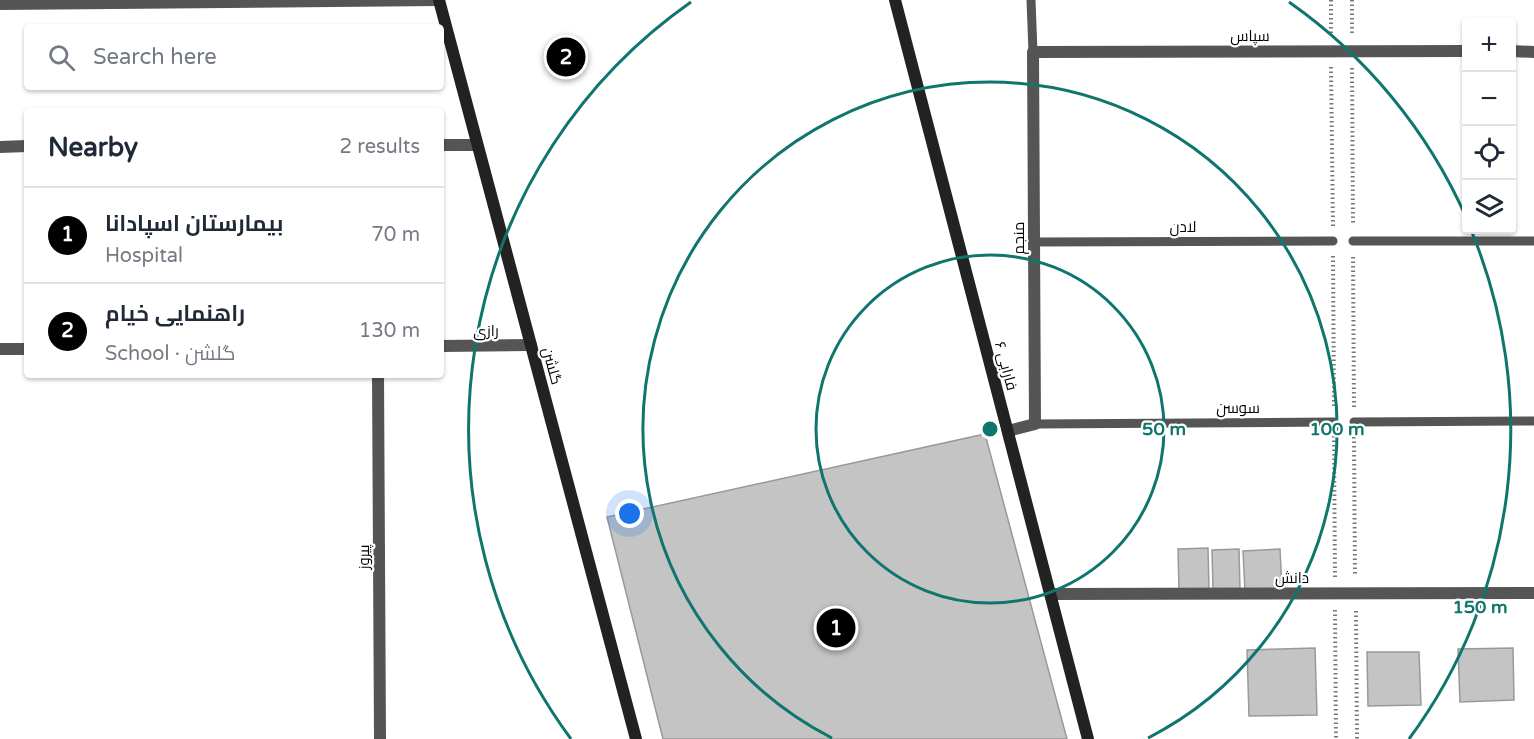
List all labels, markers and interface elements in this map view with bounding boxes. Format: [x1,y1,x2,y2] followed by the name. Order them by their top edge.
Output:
[1462,18,1516,234] map controls
[1462,18,1516,72] button: +
[24,24,444,90] search box
[1230,27,1270,46] street label: سپاس
[546,34,586,80] pin: 2
[45,41,78,74] icon: search
[93,44,217,70] text: Search here
[1462,72,1516,126] button: −
[1462,126,1516,180] button: locate
[48,132,138,163] text: Nearby
[340,135,420,159] text: 2 results
[1462,180,1516,234] button: layers
[105,211,283,237] text: بیمارستان اسپادانا
[1170,218,1196,237] street label: لادن
[1010,222,1029,254] street label: منجم
[61,223,74,247] text: 1
[371,223,420,247] text: 70 m
[105,244,183,268] text: Hospital
[105,301,245,327] text: راهنمایی خیام
[61,319,74,343] text: 2
[359,319,420,343] text: 130 m
[473,322,499,341] street label: رازی
[990,340,1021,393] street label: فارابی ۶
[105,342,236,366] text: School · گلشن
[537,345,566,387] street label: گلشن
[1216,399,1260,418] street label: سوسن
[1142,418,1186,440] text: 50 m
[1309,418,1365,440] text: 100 m
[980,419,1000,439] centre of rings
[615,499,644,528] your location
[355,544,374,571] street label: پیروز
[1275,569,1309,588] street label: دانش
[1452,596,1508,618] text: 150 m
[816,606,856,650] pin: 1

